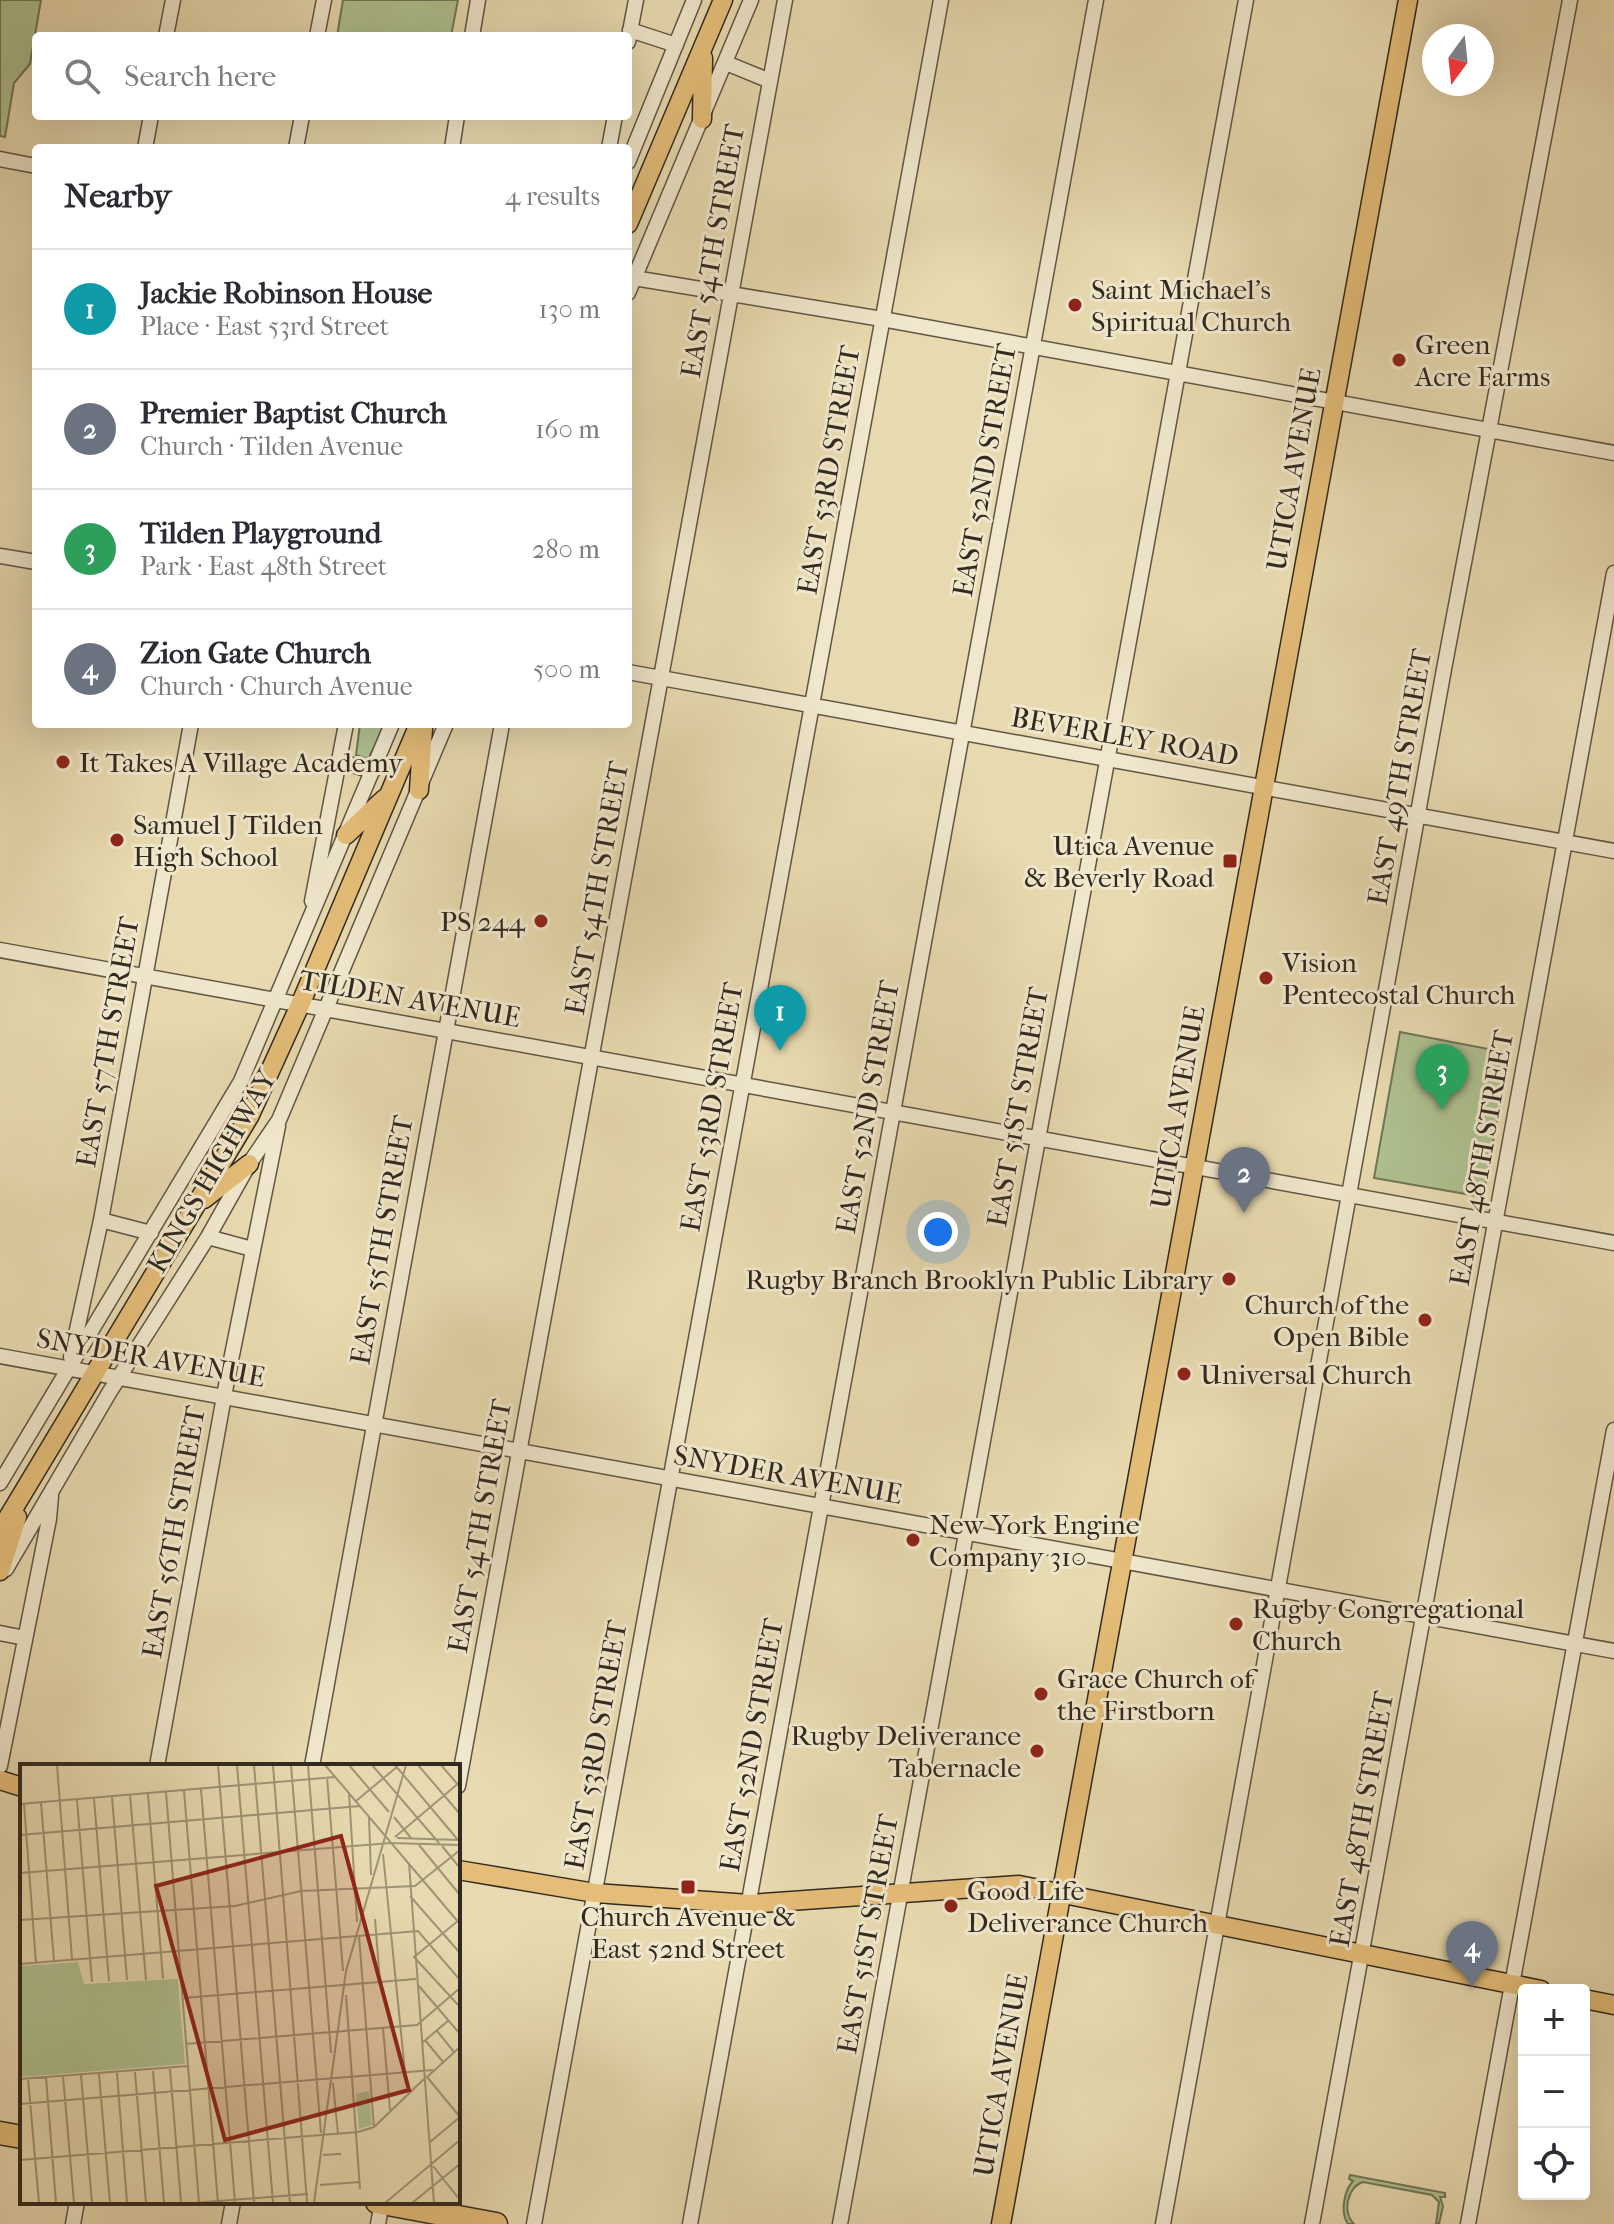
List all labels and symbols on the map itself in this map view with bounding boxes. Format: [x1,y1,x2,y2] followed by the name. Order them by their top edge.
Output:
[1422,24,1494,96] north arrow
[674,121,751,380] street label: EAST 54TH STREET
[1091,273,1291,338] place label: Saint Michael's Spiritual Church
[1066,296,1084,314] marker: Saint Michael's Spiritual Church
[1414,328,1550,393] place label: Green Acre Farms
[946,340,1023,599] street label: EAST 52ND STREET
[790,342,867,597] street label: EAST 53RD STREET
[1390,351,1408,369] marker: Green Acre Farms
[1259,365,1328,573] street label: UTICA AVENUE
[1361,645,1438,908] street label: EAST 49TH STREET
[1009,700,1241,773] street label: BEVERLEY ROAD
[79,746,404,779] place label: It Takes A Village Academy
[54,753,72,771] marker: It Takes A Village Academy
[558,758,635,1017] street label: EAST 54TH STREET
[133,808,323,873] place label: Samuel J Tilden High School
[1024,829,1215,894] place label: Utica Avenue & Beverly Road
[108,831,126,849] marker: Samuel J Tilden High School
[1221,852,1239,870] marker: Utica Avenue & Beverly Road
[440,905,526,938] place label: PS 244
[532,912,550,930] marker: PS 244
[69,913,146,1170] street label: EAST 57TH STREET
[1281,946,1516,1011] place label: Vision Pentecostal Church
[297,963,523,1034] street label: TILDEN AVENUE
[1257,969,1275,987] marker: Vision Pentecostal Church
[829,977,906,1236] street label: EAST 52ND STREET
[673,979,750,1234] street label: EAST 53RD STREET
[980,984,1055,1229] street label: EAST 51ST STREET
[754,985,806,1051] pin: 1
[1143,1003,1212,1211] street label: UTICA AVENUE
[1443,1027,1520,1288] street label: EAST 48TH STREET
[1416,1044,1468,1110] pin: 3
[140,1063,284,1279] street label: KINGS HIGHWAY
[343,1112,420,1367] street label: EAST 55TH STREET
[1218,1147,1270,1213] pin: 2
[918,1212,958,1252] your location
[745,1263,1214,1296] place label: Rugby Branch Brooklyn Public Library
[1220,1270,1238,1288] marker: Rugby Branch Brooklyn Public Library
[1245,1288,1409,1353] place label: Church of the Open Bible
[1416,1311,1434,1329] marker: Church of the Open Bible
[34,1321,268,1394] street label: SNYDER AVENUE
[1200,1358,1412,1391] place label: Universal Church
[1175,1365,1193,1383] marker: Universal Church
[441,1396,518,1655] street label: EAST 54TH STREET
[135,1402,212,1661] street label: EAST 56TH STREET
[671,1438,905,1511] street label: SNYDER AVENUE
[929,1508,1140,1573] place label: New York Engine Company 310
[904,1531,922,1549] marker: New York Engine Company 310
[1252,1592,1524,1657] place label: Rugby Congregational Church
[713,1615,790,1874] street label: EAST 52ND STREET
[1227,1615,1245,1633] marker: Rugby Congregational Church
[557,1617,634,1872] street label: EAST 53RD STREET
[1057,1662,1259,1727] place label: Grace Church of the Firstborn
[1032,1685,1050,1703] marker: Grace Church of the Firstborn
[1323,1688,1400,1949] street label: EAST 48TH STREET
[790,1719,1021,1784] place label: Rugby Deliverance Tabernacle
[1028,1742,1046,1760] marker: Rugby Deliverance Tabernacle
[20,1764,460,2204] inset map
[830,1811,905,2056] street label: EAST 51ST STREET
[967,1874,1208,1939] place label: Good Life Deliverance Church
[679,1878,697,1896] marker: Church Avenue & East 52nd Street
[942,1897,960,1915] marker: Good Life Deliverance Church
[580,1900,796,1965] place label: Church Avenue & East 52nd Street
[1446,1921,1498,1987] pin: 4
[966,1971,1035,2179] street label: UTICA AVENUE

